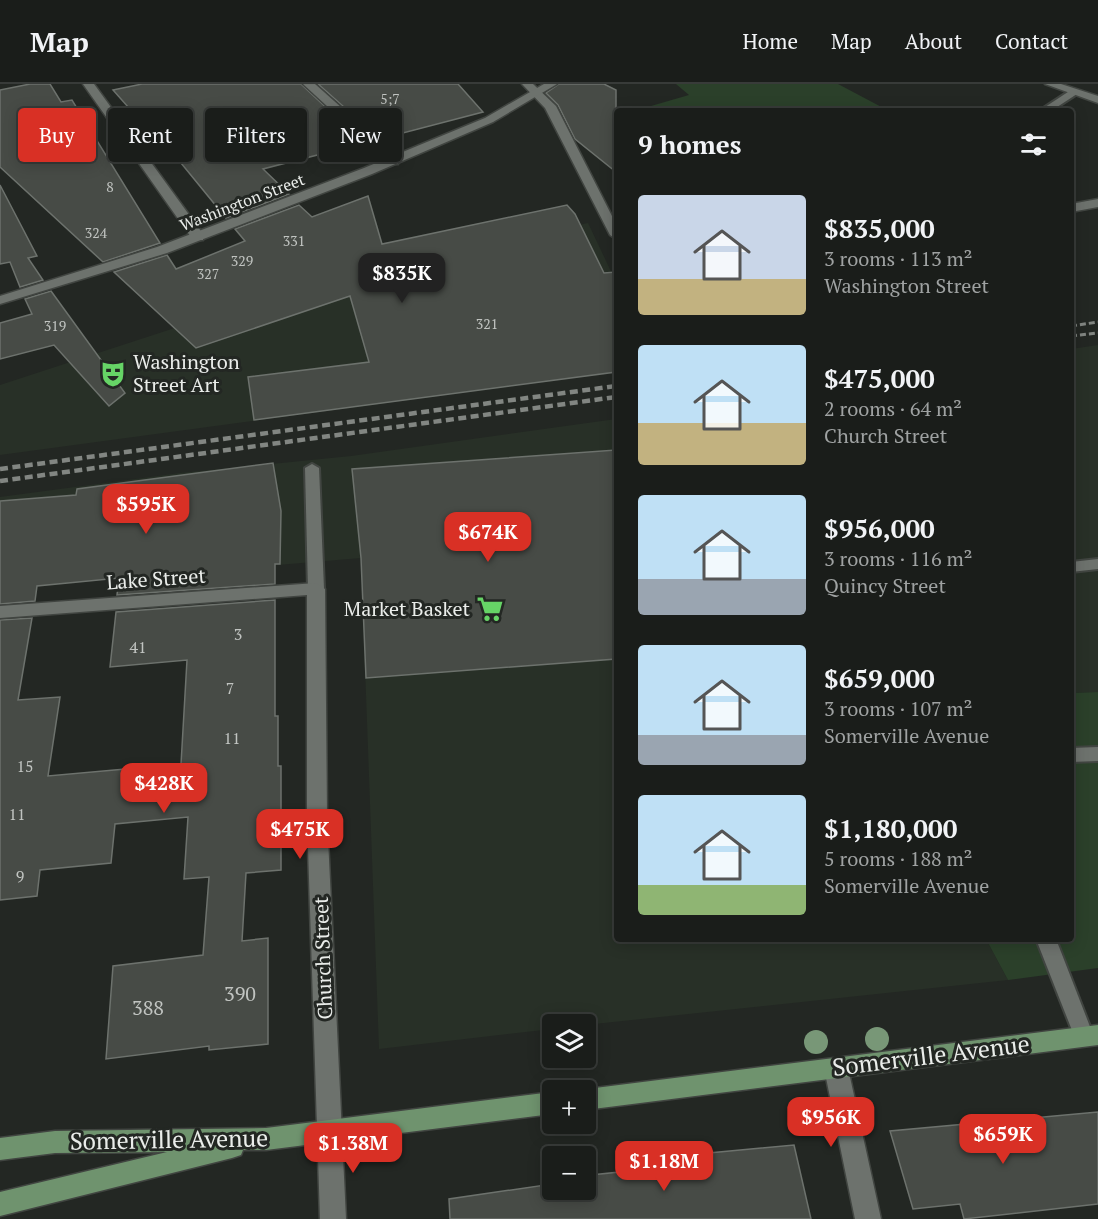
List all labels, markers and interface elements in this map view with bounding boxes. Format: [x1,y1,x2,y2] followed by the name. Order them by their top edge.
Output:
[30,23,89,60] text: Map
[742,27,798,55] text: Home
[831,27,872,55] text: Map
[905,27,962,55] text: About
[995,27,1068,55] text: Contact
[380,89,400,108] house number: 5;7
[18,108,96,162] chip: Buy
[108,108,193,162] chip: Rent
[205,108,307,162] chip: Filters
[319,108,402,162] chip: New
[638,127,742,161] text: 9 homes
[1017,128,1050,161] icon: filters
[176,168,308,236] street label: Washington Street
[106,177,114,196] house number: 8
[824,211,935,245] text: $835,000
[686,219,758,291] icon: home
[85,223,108,242] house number: 324
[283,231,305,250] house number: 331
[824,245,972,272] text: 3 rooms · 113 m²
[231,251,253,270] house number: 329
[360,253,444,304] pin: $835K
[372,259,432,286] text: $835K
[197,264,219,283] house number: 327
[824,272,989,299] text: Washington Street
[476,314,498,333] house number: 321
[44,316,66,335] house number: 319
[133,348,240,398] place label: Washington Street Art
[98,359,128,389] theatre icon: Washington Street Art
[824,361,935,395] text: $475,000
[686,369,758,441] icon: home
[824,395,962,422] text: 2 rooms · 64 m²
[824,422,947,449] text: Church Street
[104,484,188,535] pin: $595K
[116,490,176,517] text: $595K
[824,511,935,545] text: $956,000
[446,512,530,563] pin: $674K
[458,518,518,545] text: $674K
[686,519,758,591] icon: home
[824,545,972,572] text: 3 rooms · 116 m²
[105,562,207,595] street label: Lake Street
[824,572,946,599] text: Quincy Street
[475,594,505,624] supermarket icon: Market Basket
[344,595,471,622] place label: Market Basket
[234,623,242,645] house number: 3
[129,636,147,658] house number: 41
[824,661,935,695] text: $659,000
[686,669,758,741] icon: home
[226,677,234,699] house number: 7
[824,695,972,722] text: 3 rooms · 107 m²
[824,722,989,749] text: Somerville Avenue
[223,727,241,749] house number: 11
[16,755,34,777] house number: 15
[122,763,206,814] pin: $428K
[134,769,194,796] text: $428K
[8,803,26,825] house number: 11
[258,809,342,860] pin: $475K
[824,811,957,845] text: $1,180,000
[270,815,330,842] text: $475K
[686,819,758,891] icon: home
[824,845,972,872] text: 5 rooms · 188 m²
[16,865,24,887] house number: 9
[824,872,989,899] text: Somerville Avenue
[307,895,338,1020] street label: Church Street
[224,980,256,1007] house number: 390
[132,994,164,1021] house number: 388
[542,1014,596,1200] map controls
[542,1014,596,1068] button: layers
[830,1027,1031,1083] street label: Somerville Avenue
[542,1080,596,1134] button: +
[789,1097,873,1148] pin: $956K
[801,1103,861,1130] text: $956K
[961,1114,1045,1165] pin: $659K
[973,1120,1033,1147] text: $659K
[70,1121,268,1157] street label: Somerville Avenue
[304,1123,402,1174] pin: $1.38M
[318,1129,388,1156] text: $1.38M
[615,1141,713,1192] pin: $1.18M
[542,1146,596,1200] button: −
[629,1147,699,1174] text: $1.18M

